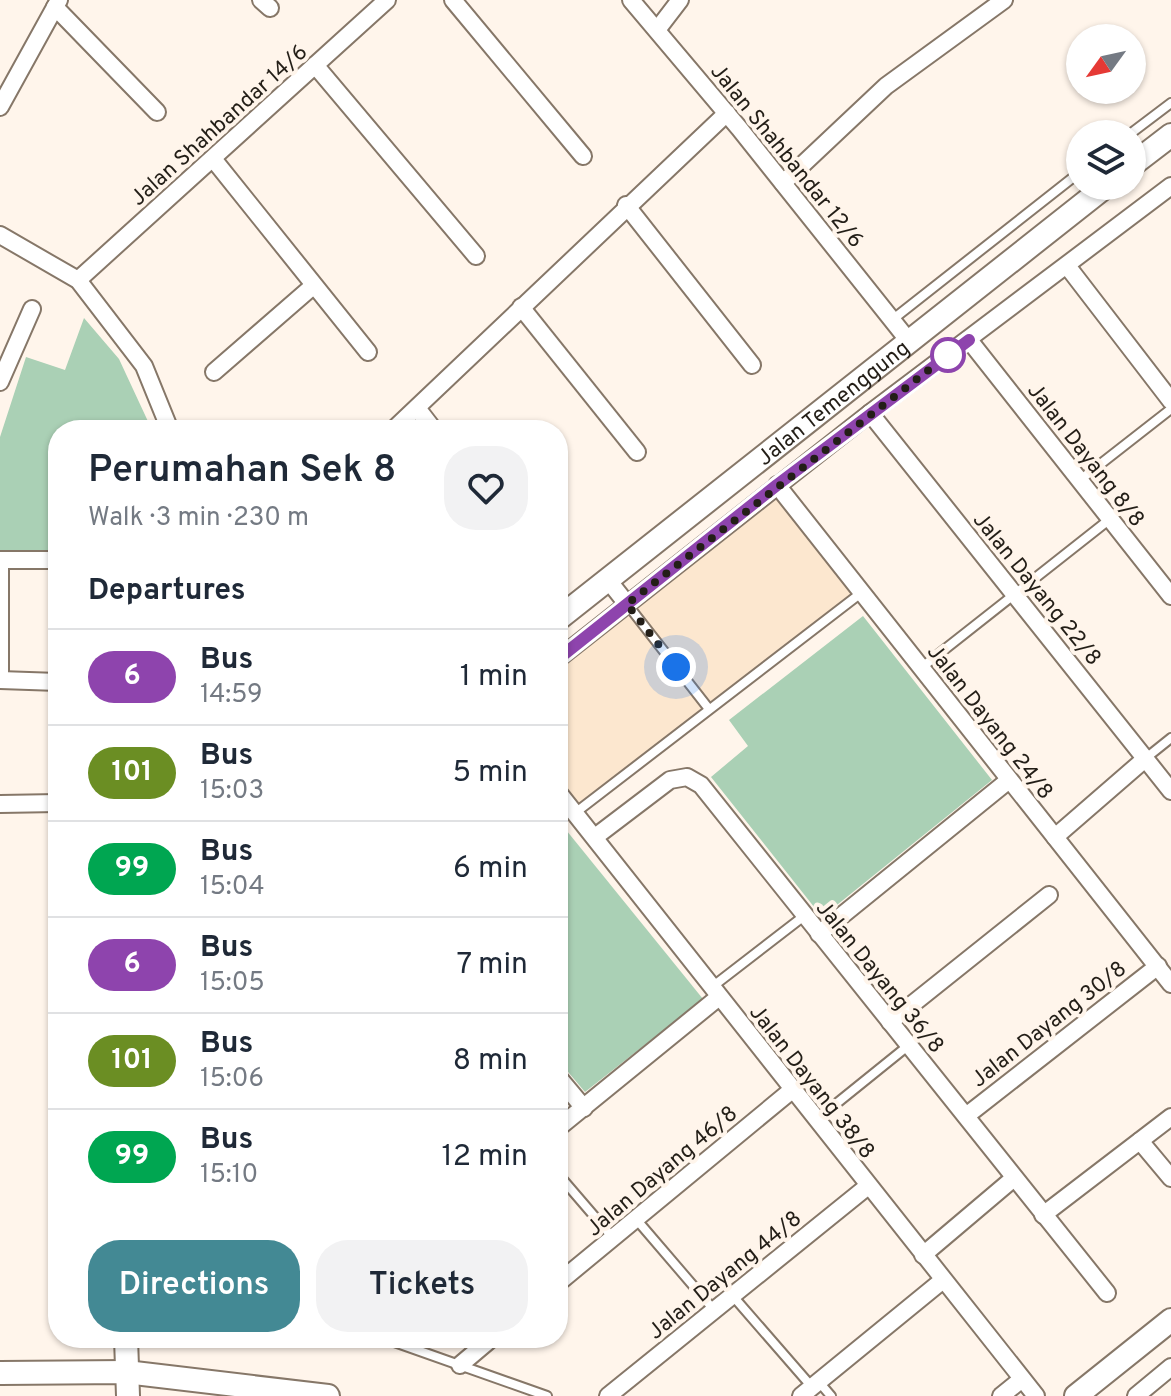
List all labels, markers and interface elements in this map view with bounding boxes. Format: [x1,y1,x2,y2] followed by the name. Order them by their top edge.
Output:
[1066,24,1146,104] north arrow
[1066,24,1146,200] map controls
[126,39,314,212] street label: Jalan Shahbandar 14/6
[703,59,869,254] street label: Jalan Shahbandar 12/6
[1066,120,1146,200] button: layers
[752,335,916,473] street label: Jalan Temenggung
[931,338,965,372] unlabelled marker
[1020,378,1150,533] street label: Jalan Dayang 8/8
[444,446,528,530] button: heart
[88,447,396,496] text: Perumahan Sek 8
[88,502,309,535] text: Walk · 3 min · 230 m
[966,507,1106,672] street label: Jalan Dayang 22/8
[88,573,246,610] text: Departures
[920,640,1058,805] street label: Jalan Dayang 24/8
[200,642,253,679] text: Bus
[656,647,696,687] your location
[123,659,141,695] text: 6
[460,659,528,696] text: 1 min
[200,679,263,712] text: 14:59
[200,738,253,775] text: Bus
[112,755,152,791] text: 101
[452,755,528,792] text: 5 min
[200,775,264,808] text: 15:03
[200,834,253,871] text: Bus
[115,851,149,887] text: 99
[453,851,528,888] text: 6 min
[200,871,265,904] text: 15:04
[809,896,949,1059] street label: Jalan Dayang 36/8
[200,930,253,967] text: Bus
[123,947,141,983] text: 6
[457,947,528,984] text: 7 min
[967,956,1133,1094] street label: Jalan Dayang 30/8
[200,967,265,1000] text: 15:05
[742,1000,880,1165] street label: Jalan Dayang 38/8
[200,1026,253,1063] text: Bus
[112,1043,152,1079] text: 101
[453,1043,528,1080] text: 8 min
[200,1063,264,1096] text: 15:06
[581,1101,744,1243] street label: Jalan Dayang 46/8
[200,1122,253,1159] text: Bus
[115,1139,149,1175] text: 99
[441,1139,528,1176] text: 12 min
[200,1159,258,1192] text: 15:10
[643,1206,808,1346] street label: Jalan Dayang 44/8
[88,1240,300,1332] button: Directions
[316,1240,528,1332] button: Tickets

